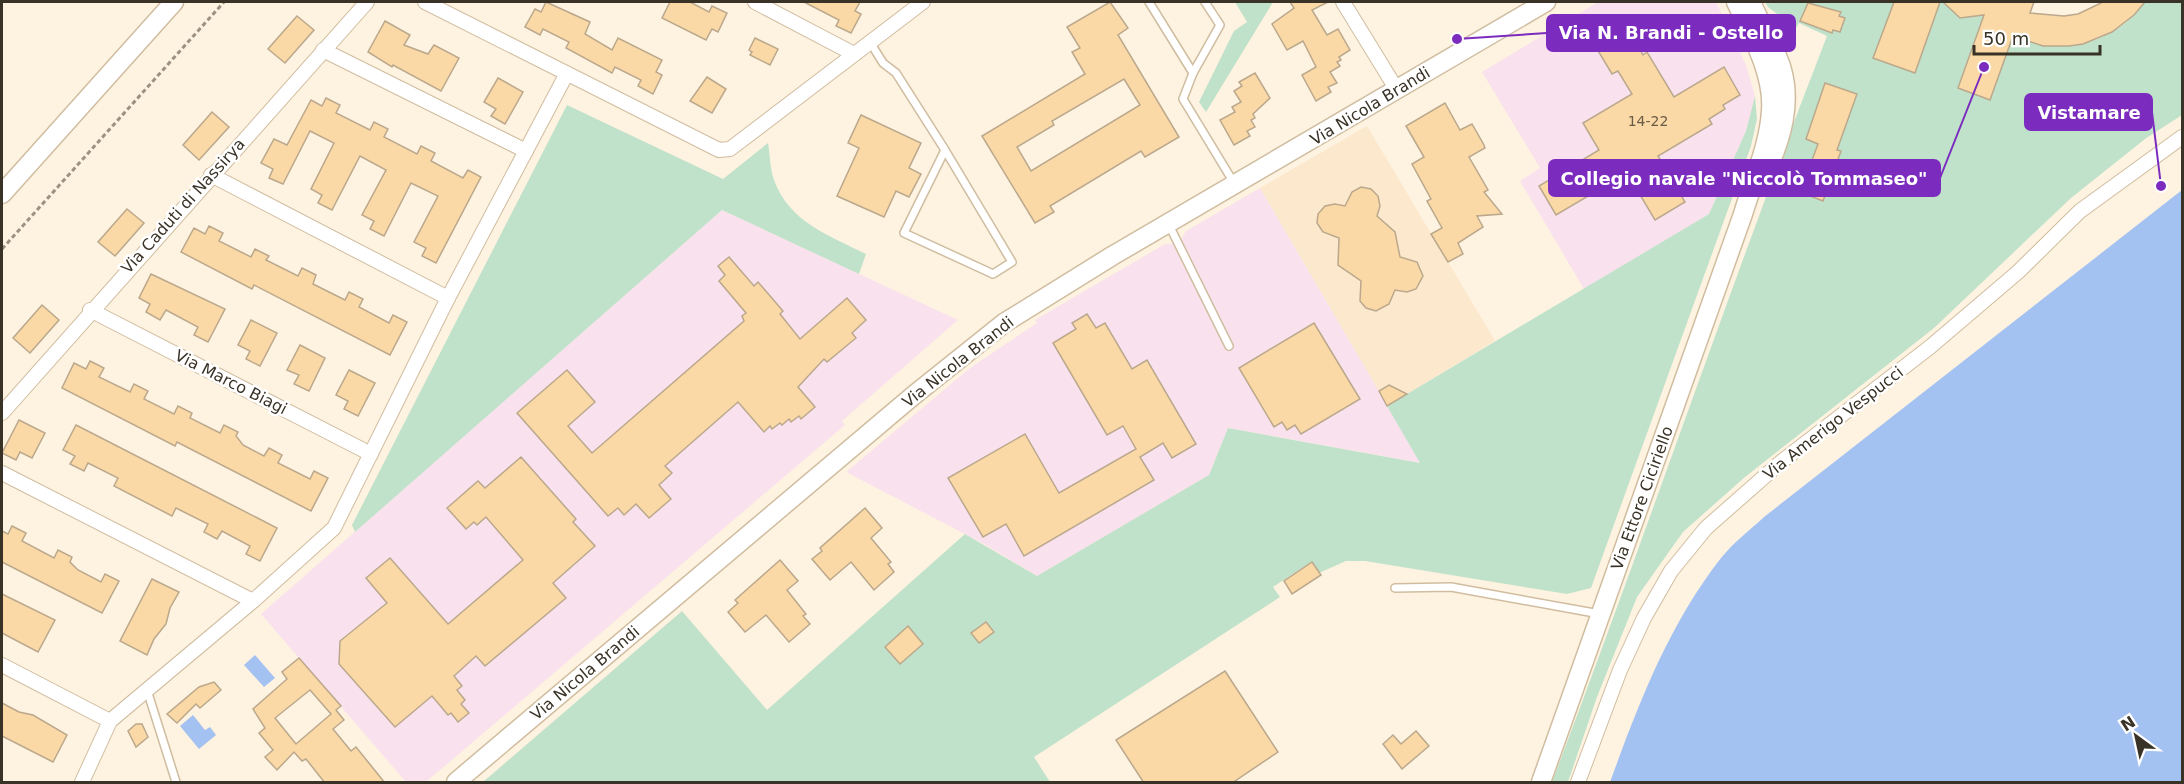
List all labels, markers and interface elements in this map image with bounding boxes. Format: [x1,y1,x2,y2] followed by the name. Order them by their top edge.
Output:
[1547,15,1795,51] callout: Via N. Brandi - Ostello
[1974,18,2100,56] scale bar
[1559,22,1783,43] text: Via N. Brandi - Ostello
[1983,28,2029,49] text: 50 m
[1307,63,1433,149] street label: Via Nicola Brandi
[2025,94,2152,130] callout: Vistamare
[2037,102,2141,123] text: Vistamare
[1628,113,1668,129] house number: 14-22
[117,134,249,278] street label: Via Caduti di Nassirya
[1549,160,1940,196] callout: Collegio navale "Niccolò Tommaseo"
[1561,168,1928,189] text: Collegio navale "Niccolò Tommaseo"
[898,313,1018,411] street label: Via Nicola Brandi
[172,346,290,418] street label: Via Marco Biagi
[1759,362,1907,484] street label: Via Amerigo Vespucci
[1607,423,1677,573] street label: Via Ettore Ciciriello
[527,622,643,724] street label: Via Nicola Brandi
[2106,706,2166,766] north arrow
[2117,712,2139,735] text: N

